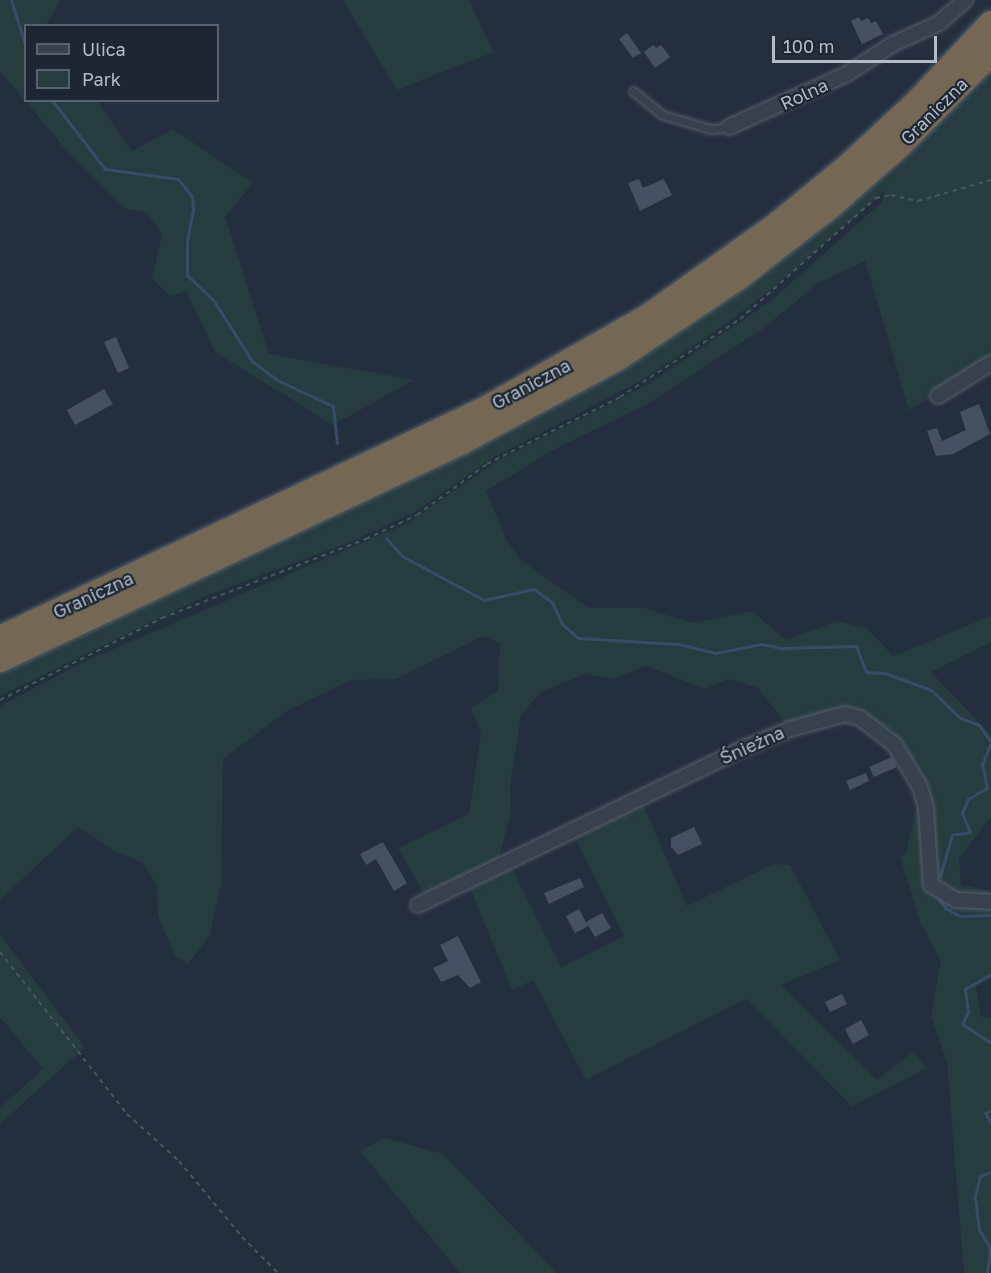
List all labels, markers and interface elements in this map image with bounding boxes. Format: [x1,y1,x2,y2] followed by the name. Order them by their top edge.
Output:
[24,24,219,102] legend
[775,24,940,62] scale bar
[783,35,834,57] text: 100 m
[82,38,126,60] text: Ulica
[82,68,121,90] text: Park
[896,73,972,149] street label: Graniczna
[777,74,831,114] street label: Rolna
[488,354,574,414] street label: Graniczna
[50,567,136,623] street label: Graniczna
[716,721,788,769] street label: Śnieżna

